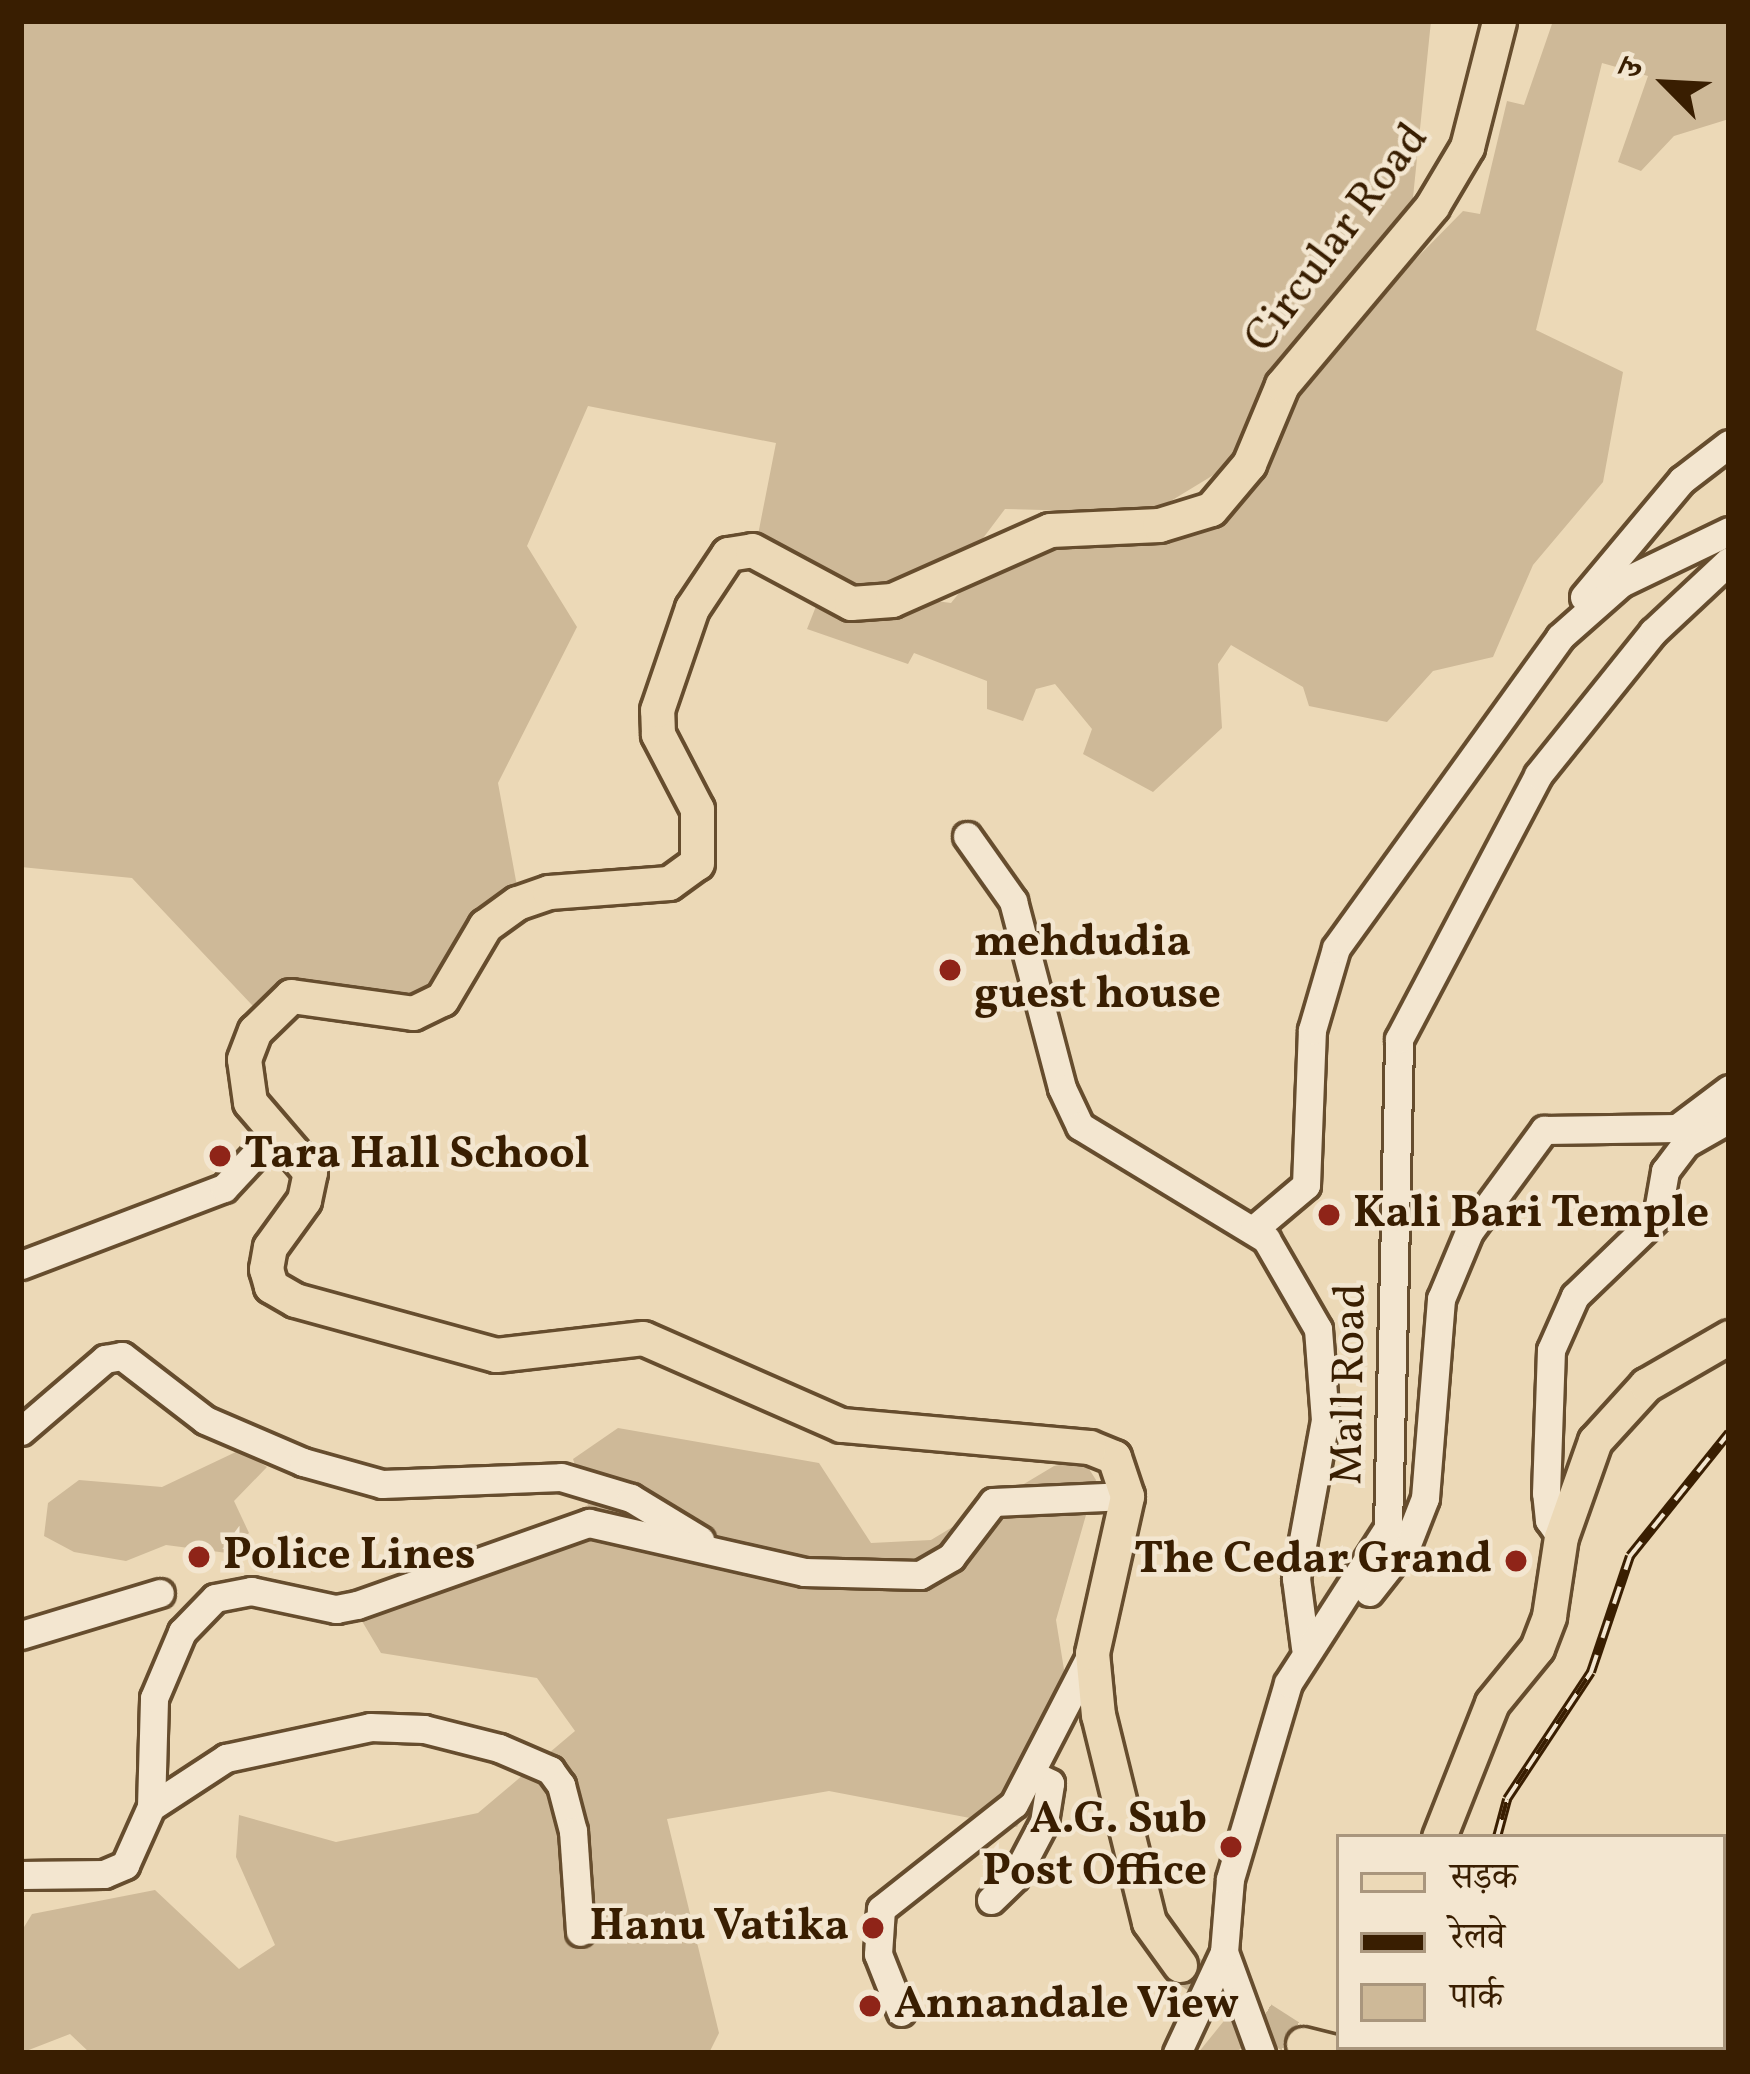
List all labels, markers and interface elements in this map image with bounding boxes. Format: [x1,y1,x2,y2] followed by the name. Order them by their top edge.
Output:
[1606,24,1726,144] north arrow
[1609,52,1658,86] text: उ
[1234,114,1442,364] street label: Circular Road
[974,917,1221,1023] place label: mehdudia guest house
[937,957,963,983] marker: mehdudia guest house
[244,1129,590,1183] place label: Tara Hall School
[207,1143,233,1169] marker: Tara Hall School
[1353,1188,1710,1242] place label: Kali Bari Temple
[1316,1202,1342,1228] marker: Kali Bari Temple
[1322,1283,1380,1485] street label: Mall Road
[223,1530,476,1584] place label: Police Lines
[1134,1534,1492,1588] place label: The Cedar Grand
[186,1544,212,1570] marker: Police Lines
[1503,1548,1529,1574] marker: The Cedar Grand
[982,1794,1207,1900] place label: A.G. Sub Post Office
[1218,1834,1244,1860] marker: A.G. Sub Post Office
[1336,1834,1726,2050] legend
[1450,1854,1518,1904] text: सड़क
[588,1901,849,1955] place label: Hanu Vatika
[1450,1914,1505,1964] text: रेलवे
[860,1915,886,1941] marker: Hanu Vatika
[1450,1974,1503,2024] text: पार्क
[894,1979,1240,2033] place label: Annandale View
[857,1993,883,2019] marker: Annandale View

